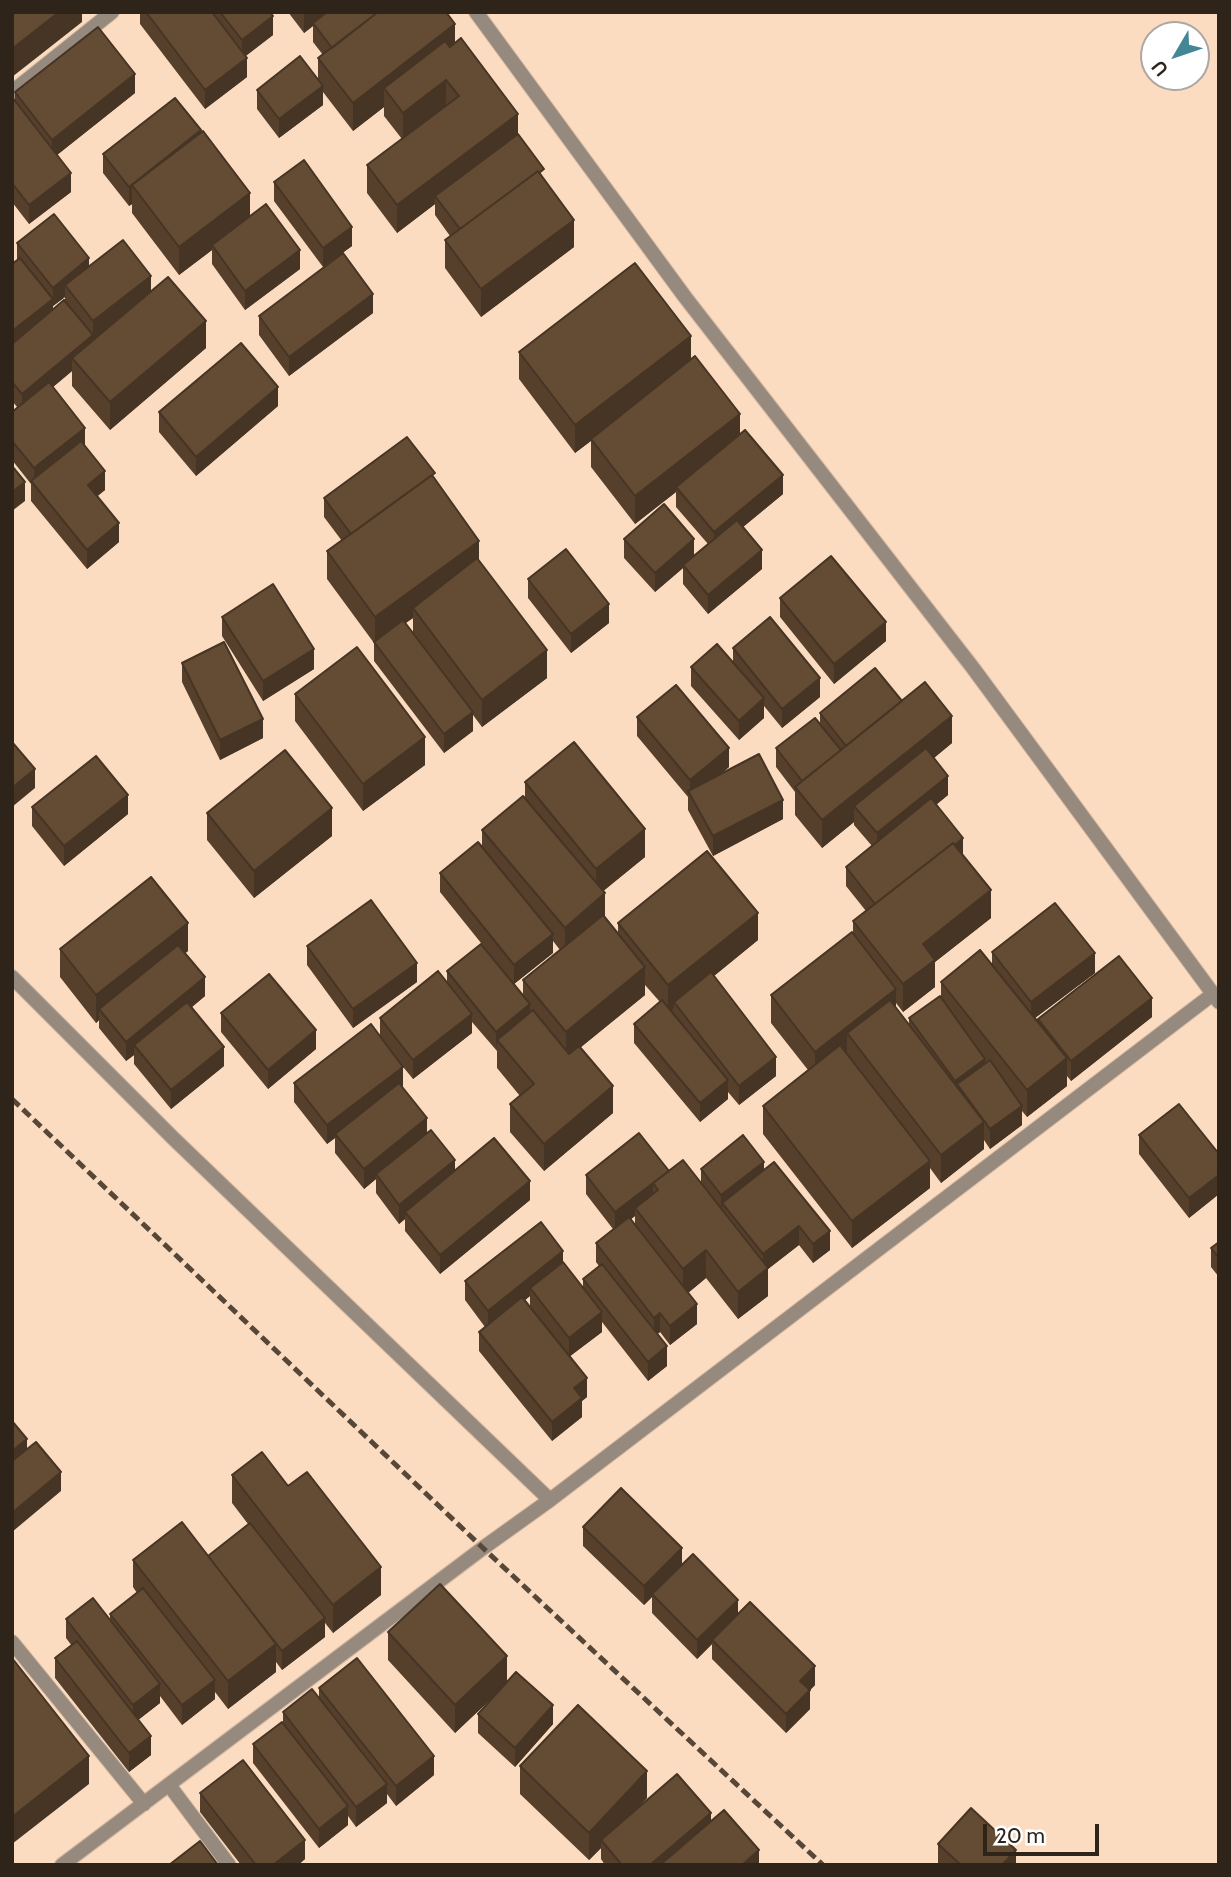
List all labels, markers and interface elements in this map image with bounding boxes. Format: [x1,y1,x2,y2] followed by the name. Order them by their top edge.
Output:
[1140,21,1210,91] north arrow
[1147,56,1173,81] text: U
[986,1811,1102,1855] scale bar
[996,1823,1045,1848] text: 20 m

